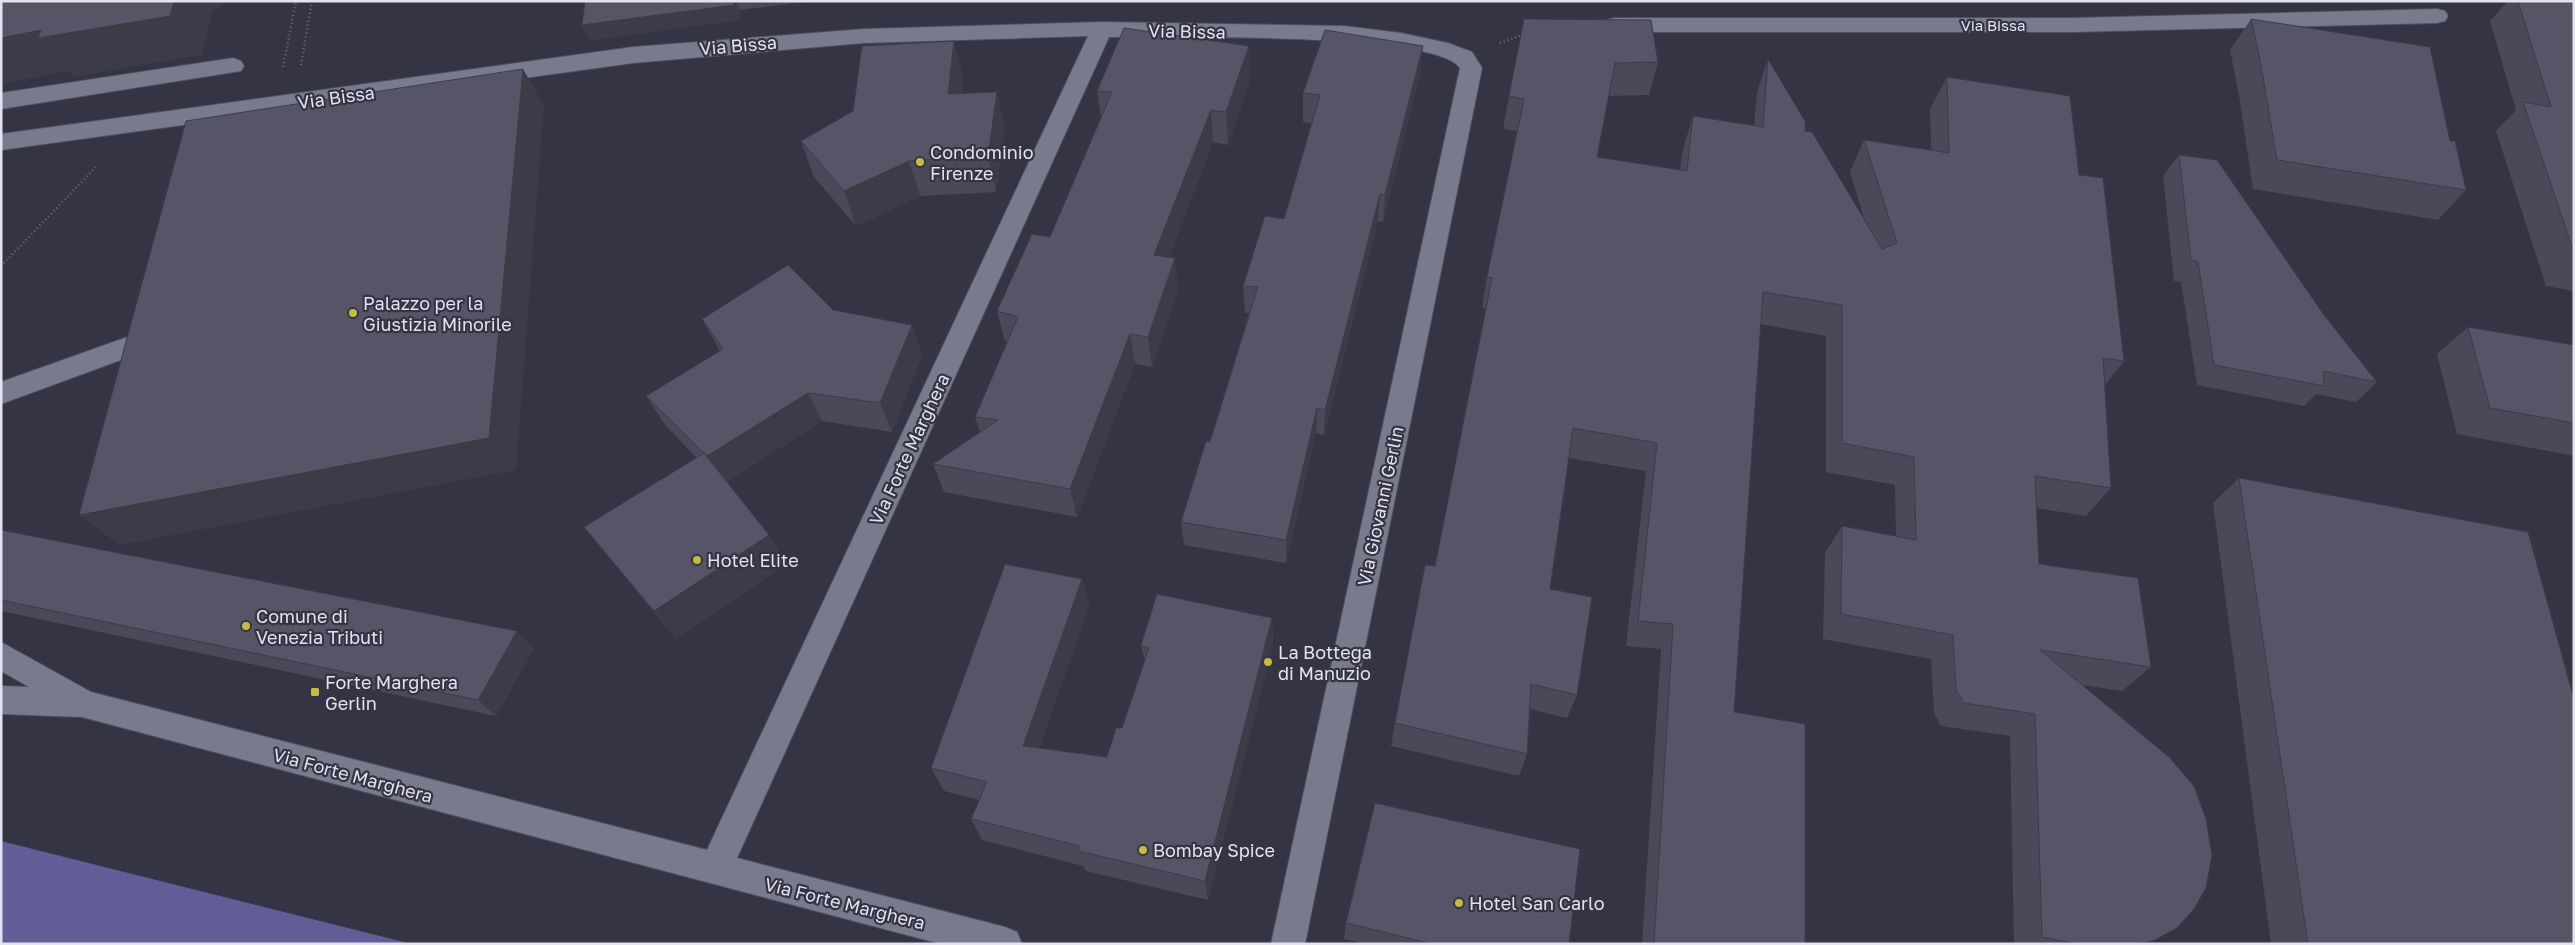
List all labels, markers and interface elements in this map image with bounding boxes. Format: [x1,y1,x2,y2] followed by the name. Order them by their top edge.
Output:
[1961,16,2025,34] street label: Via Bissa
[1148,19,1226,43] street label: Via Bissa
[698,31,778,59] street label: Via Bissa
[296,81,376,113] street label: Via Bissa
[930,141,1033,184] place label: Condominio Firenze
[914,156,926,168] marker: Condominio Firenze
[363,292,512,335] place label: Palazzo per la Giustizia Minorile
[347,307,359,319] marker: Palazzo per la Giustizia Minorile
[864,370,954,528] street label: Via Forte Marghera
[1352,424,1408,588] street label: Via Giovanni Gerlin
[707,549,799,571] place label: Hotel Elite
[691,554,703,566] marker: Hotel Elite
[256,605,383,648] place label: Comune di Venezia Tributi
[240,620,252,632] marker: Comune di Venezia Tributi
[1278,641,1372,684] place label: La Bottega di Manuzio
[1262,656,1274,668] marker: La Bottega di Manuzio
[325,671,458,714] place label: Forte Marghera Gerlin
[309,686,321,698] marker: Forte Marghera Gerlin
[271,743,435,807] street label: Via Forte Marghera
[1153,839,1275,861] place label: Bombay Spice
[1137,844,1149,856] marker: Bombay Spice
[763,872,927,934] street label: Via Forte Marghera
[1469,892,1604,914] place label: Hotel San Carlo
[1453,897,1465,909] marker: Hotel San Carlo

